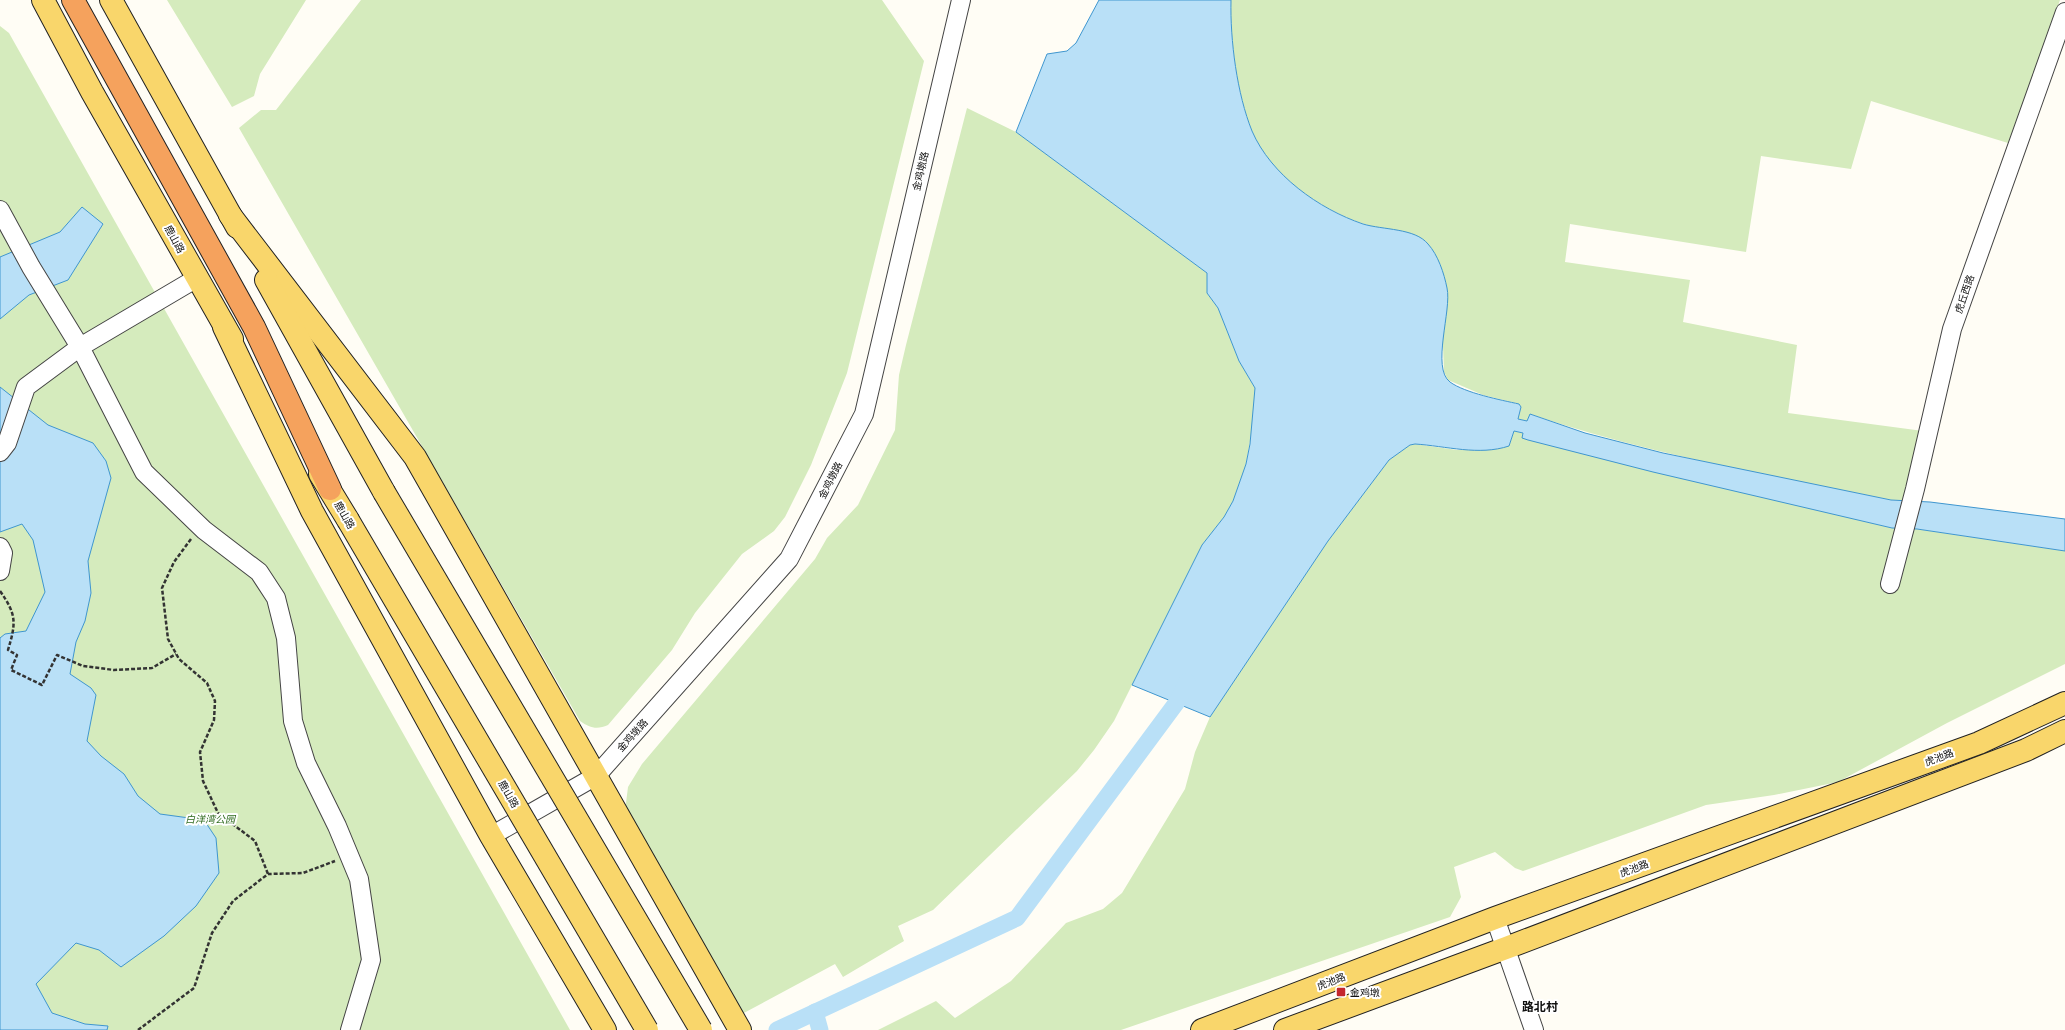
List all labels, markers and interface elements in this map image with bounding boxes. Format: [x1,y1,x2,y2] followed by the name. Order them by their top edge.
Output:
[910,150,931,192] street label: 金鸡墩路
[162,223,188,256] street label: 鹿山路
[1952,273,1977,315] street label: 虎丘西路
[816,459,845,501] street label: 金鸡墩路
[331,499,358,531] street label: 鹿山路
[614,716,651,755] street label: 金鸡墩路
[1923,746,1955,769] street label: 虎池路
[495,778,522,810] street label: 鹿山路
[185,813,237,826] park label: 白洋湾公园
[1618,857,1650,880] street label: 虎池路
[1315,970,1348,993] street label: 虎池路
[1335,986,1347,998] marker: 金鸡墩
[1350,986,1380,999] place label: 金鸡墩
[1522,999,1558,1014] district label: 路北村

